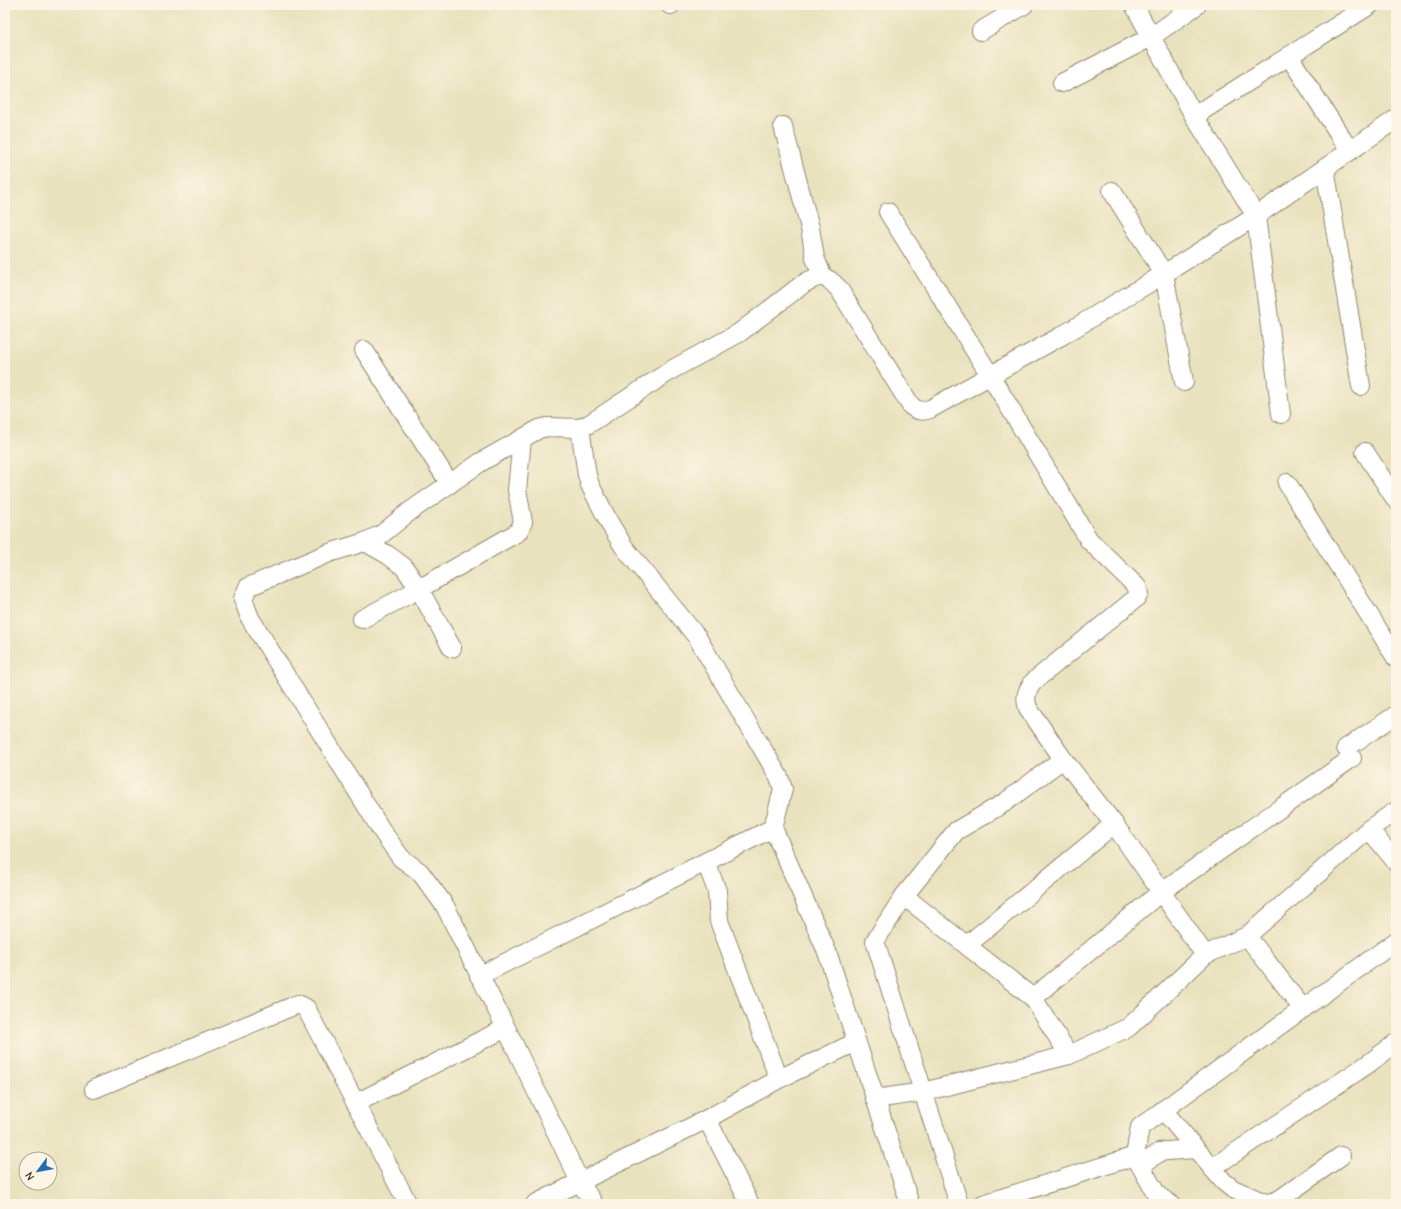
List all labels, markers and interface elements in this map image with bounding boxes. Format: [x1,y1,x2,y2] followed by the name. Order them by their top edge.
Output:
[18,1151,58,1191] north arrow
[23,1170,37,1183] text: N

